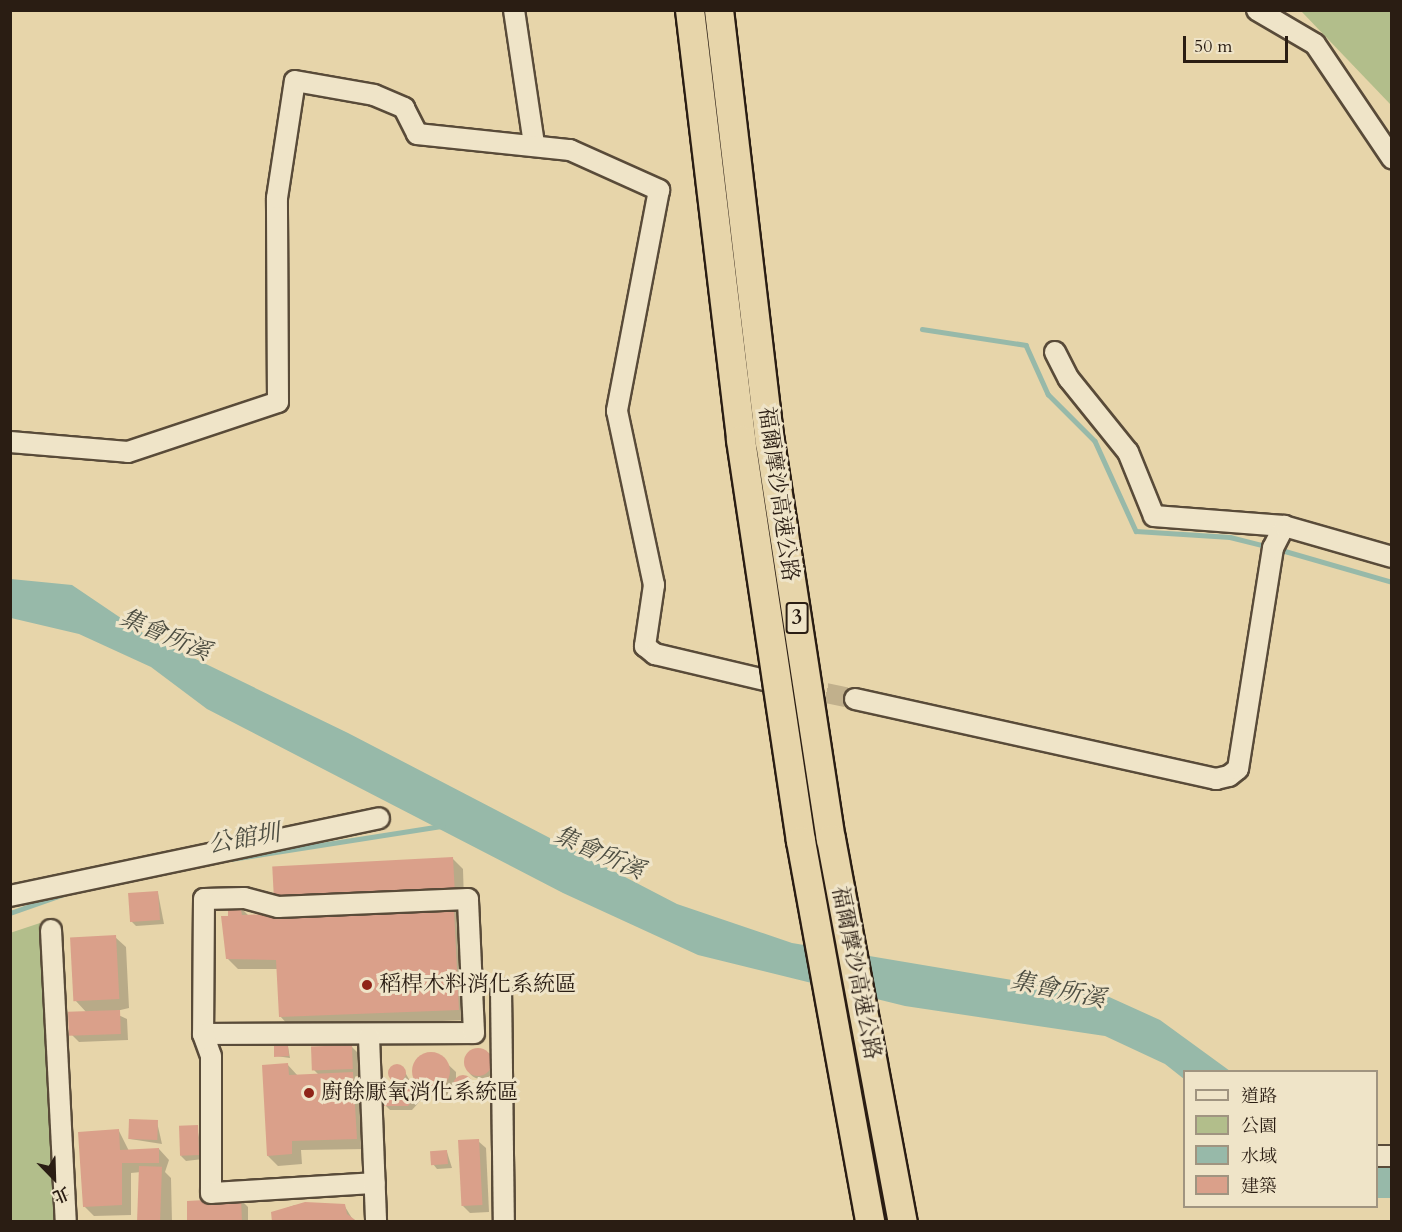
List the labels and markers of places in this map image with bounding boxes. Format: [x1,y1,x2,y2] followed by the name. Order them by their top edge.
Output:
[379,972,577,998] place label: 稻桿木料消化系統區
[360,978,374,992] marker: 稻桿木料消化系統區
[321,1080,519,1106] place label: 廚餘厭氧消化系統區
[302,1086,316,1100] marker: 廚餘厭氧消化系統區

